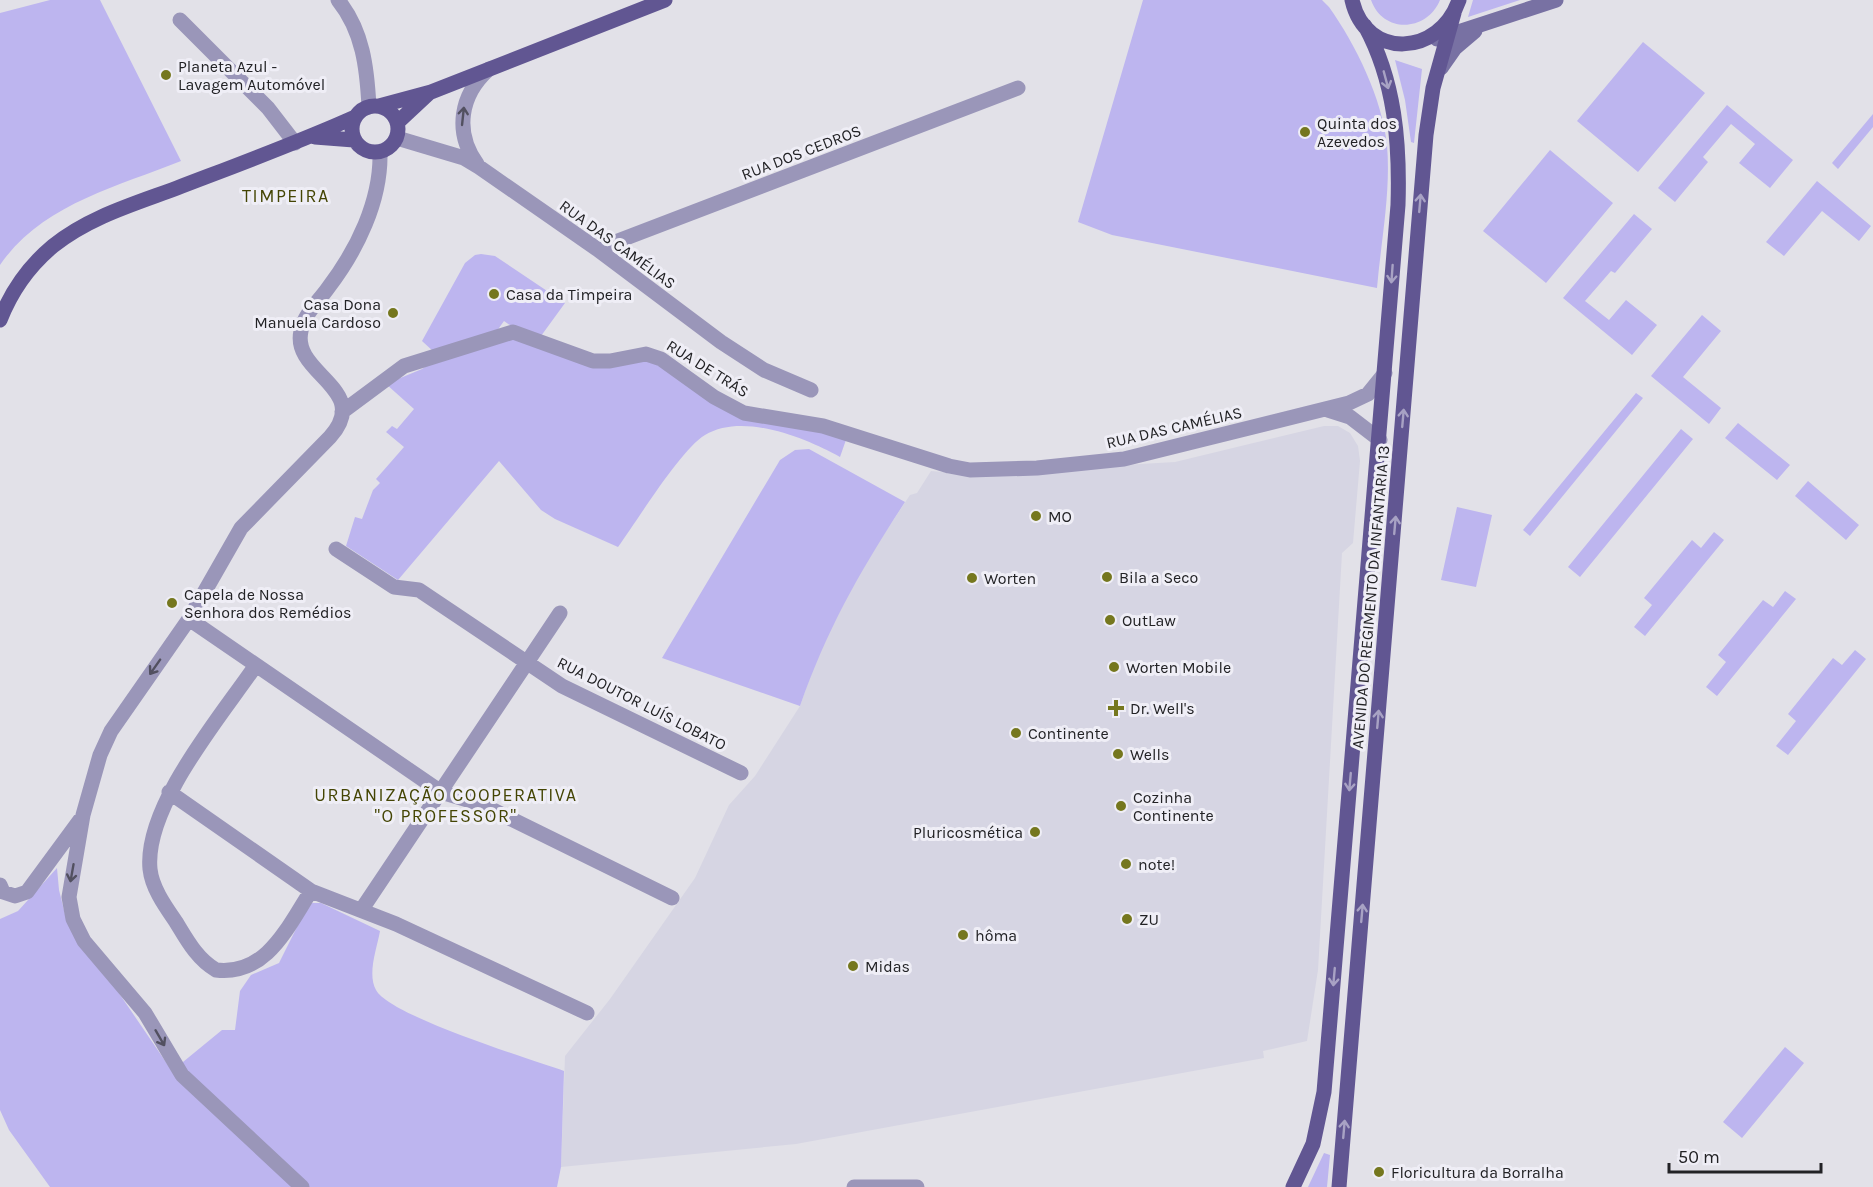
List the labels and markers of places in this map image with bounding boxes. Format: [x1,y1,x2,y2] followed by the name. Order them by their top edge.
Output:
[178,57,325,94] place label: Planeta Azul - Lavagem Automóvel
[159,68,173,82] marker: Planeta Azul - Lavagem Automóvel
[1317,114,1397,151] place label: Quinta dos Azevedos
[1298,125,1312,139] marker: Quinta dos Azevedos
[506,285,632,304] place label: Casa da Timpeira
[487,287,501,301] marker: Casa da Timpeira
[254,295,381,332] place label: Casa Dona Manuela Cardoso
[386,306,400,320] marker: Casa Dona Manuela Cardoso
[1048,507,1072,526] place label: MO
[1029,509,1043,523] marker: MO
[1119,568,1198,587] place label: Bila a Seco
[984,569,1036,588] place label: Worten
[1100,570,1114,584] marker: Bila a Seco
[965,571,979,585] marker: Worten
[184,585,351,622] place label: Capela de Nossa Senhora dos Remédios
[165,596,179,610] marker: Capela de Nossa Senhora dos Remédios
[1122,611,1176,630] place label: OutLaw
[1103,613,1117,627] marker: OutLaw
[1126,658,1231,677] place label: Worten Mobile
[1107,660,1121,674] marker: Worten Mobile
[1107,699,1125,717] marker: Dr. Well's
[1130,699,1195,718] place label: Dr. Well's
[1028,724,1109,743] place label: Continente
[1009,726,1023,740] marker: Continente
[1130,745,1169,764] place label: Wells
[1111,747,1125,761] marker: Wells
[1133,788,1214,825] place label: Cozinha Continente
[1114,799,1128,813] marker: Cozinha Continente
[913,823,1023,842] place label: Pluricosmética
[1028,825,1042,839] marker: Pluricosmética
[1138,855,1175,874] place label: note!
[1119,857,1133,871] marker: note!
[1139,910,1159,929] place label: ZU
[1120,912,1134,926] marker: ZU
[975,926,1017,945] place label: hôma
[956,928,970,942] marker: hôma
[865,957,910,976] place label: Midas
[846,959,860,973] marker: Midas
[1391,1163,1564,1182] place label: Floricultura da Borralha
[1372,1165,1386,1179] marker: Floricultura da Borralha

